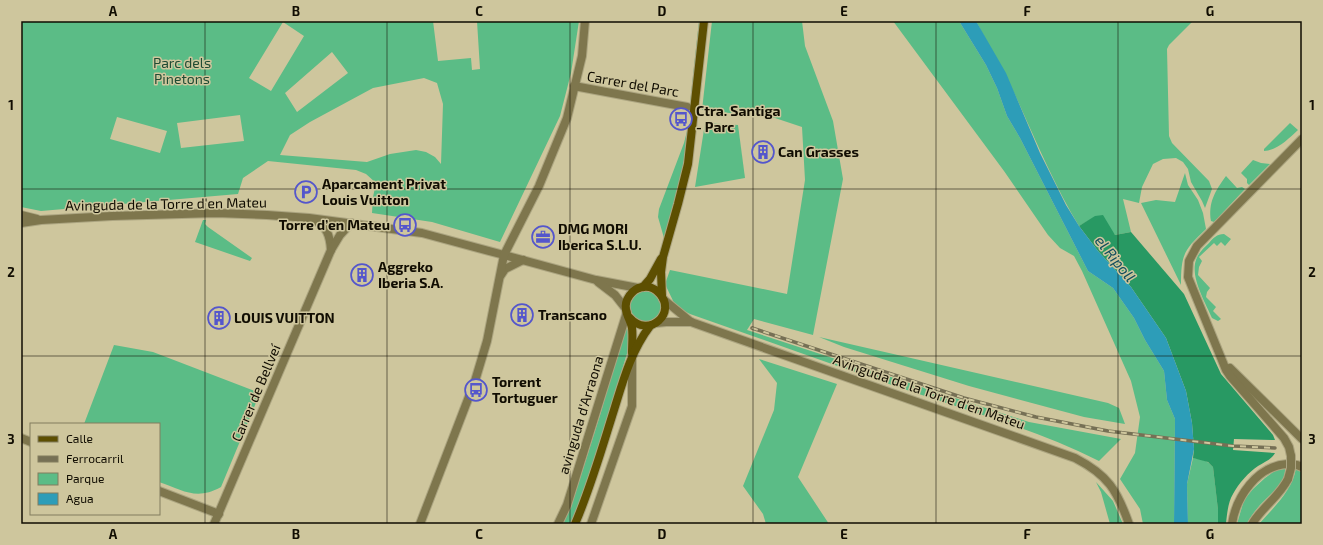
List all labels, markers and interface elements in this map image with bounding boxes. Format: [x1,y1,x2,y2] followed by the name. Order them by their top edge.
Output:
[109,3,118,19] text: A
[292,3,300,19] text: B
[475,3,483,19] text: C
[658,3,667,19] text: D
[840,3,848,19] text: E
[1023,3,1031,19] text: F
[1206,3,1214,19] text: G
[153,54,211,87] park label: Parc dels Pinetons
[586,67,681,100] street label: Carrer del Parc
[8,97,14,113] text: 1
[1309,97,1315,113] text: 1
[696,102,781,135] place label: Ctra. Santiga - Parc
[668,106,694,132] bus stop icon: Ctra. Santiga - Parc
[750,139,776,165] building icon: Can Grasses
[778,143,859,160] place label: Can Grasses
[322,175,446,208] place label: Aparcament Privat Louis Vuitton
[293,179,319,205] parking icon: Aparcament Privat Louis Vuitton
[65,193,267,214] street label: Avinguda de la Torre d'en Mateu
[392,212,418,238] bus stop icon: Torre d’en Mateu
[279,216,390,233] place label: Torre d’en Mateu
[558,220,642,253] place label: DMG MORI Iberica S.L.U.
[530,224,556,250] office icon: DMG MORI Iberica S.L.U.
[1092,232,1140,285] water label: el Ripoll
[378,258,443,291] place label: Aggreko Iberia S.A.
[349,262,375,288] building icon: Aggreko Iberia S.A.
[7,264,15,280] text: 2
[1308,264,1316,280] text: 2
[509,302,535,328] building icon: Transcano
[206,305,232,331] building icon: LOUIS VUITTON
[538,306,607,323] place label: Transcano
[234,309,335,326] place label: LOUIS VUITTON
[227,341,284,444] street label: Carrer de Bellveí
[831,351,1027,432] street label: Avinguda de la Torre d'en Mateu
[554,353,607,476] street label: avinguda d'Arraona
[492,373,558,406] place label: Torrent Tortuguer
[463,377,489,403] bus stop icon: Torrent Tortuguer
[30,423,160,515] legend
[7,431,15,447] text: 3
[66,431,93,445] text: Calle
[1308,431,1316,447] text: 3
[66,451,124,465] text: Ferrocarril
[66,471,104,485] text: Parque
[66,491,94,505] text: Agua
[109,526,118,542] text: A
[292,526,300,542] text: B
[475,526,483,542] text: C
[658,526,667,542] text: D
[840,526,848,542] text: E
[1023,526,1031,542] text: F
[1206,526,1214,542] text: G

